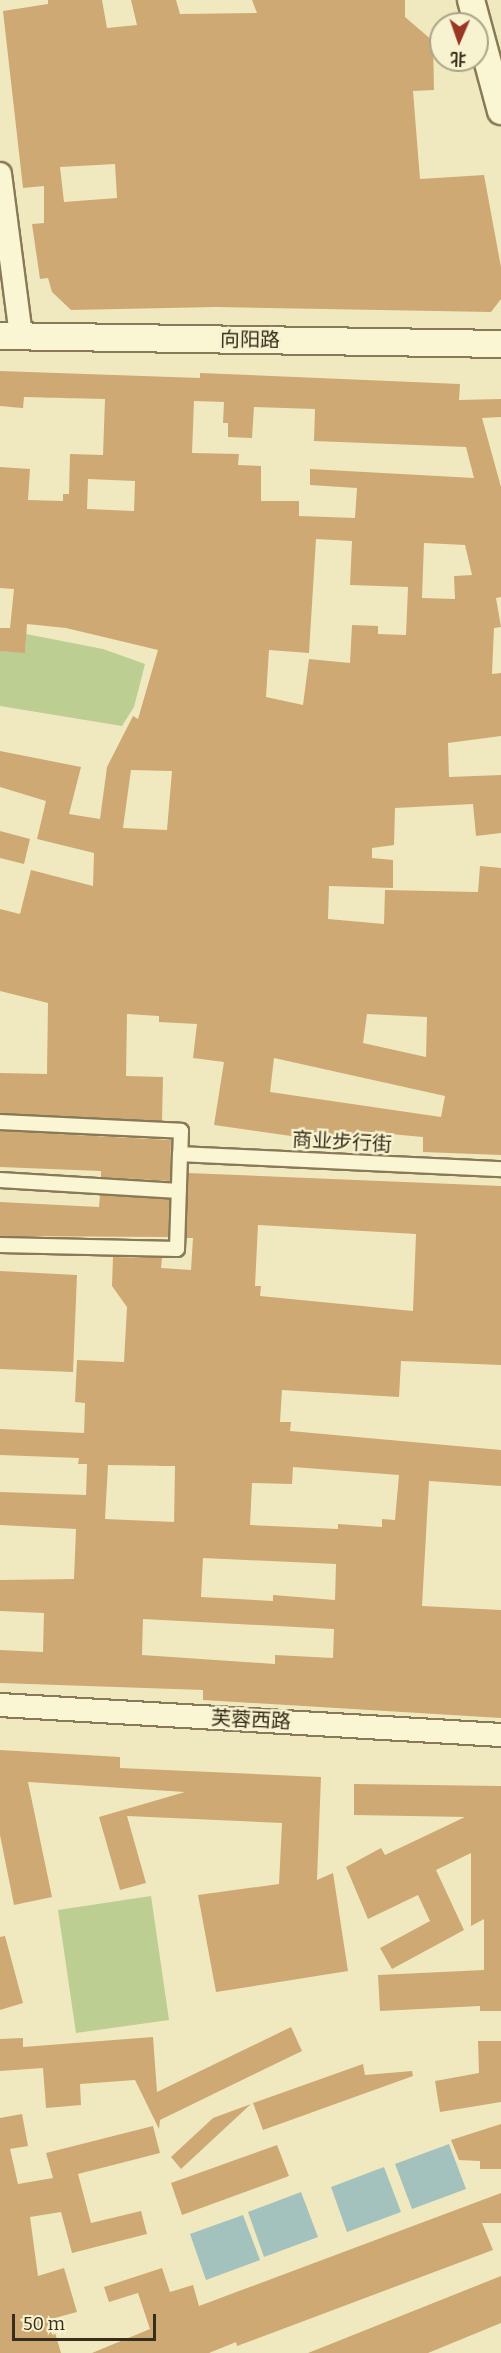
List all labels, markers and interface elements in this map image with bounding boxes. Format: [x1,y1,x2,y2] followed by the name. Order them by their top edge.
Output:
[429,12,489,72] north arrow
[450,49,467,68] text: 北
[220,327,280,353] street label: 向阳路
[291,1127,393,1157] street label: 商业步行街
[210,1706,292,1734] street label: 芙蓉西路
[15,2302,159,2340] scale bar
[23,2313,65,2335] text: 50 m

